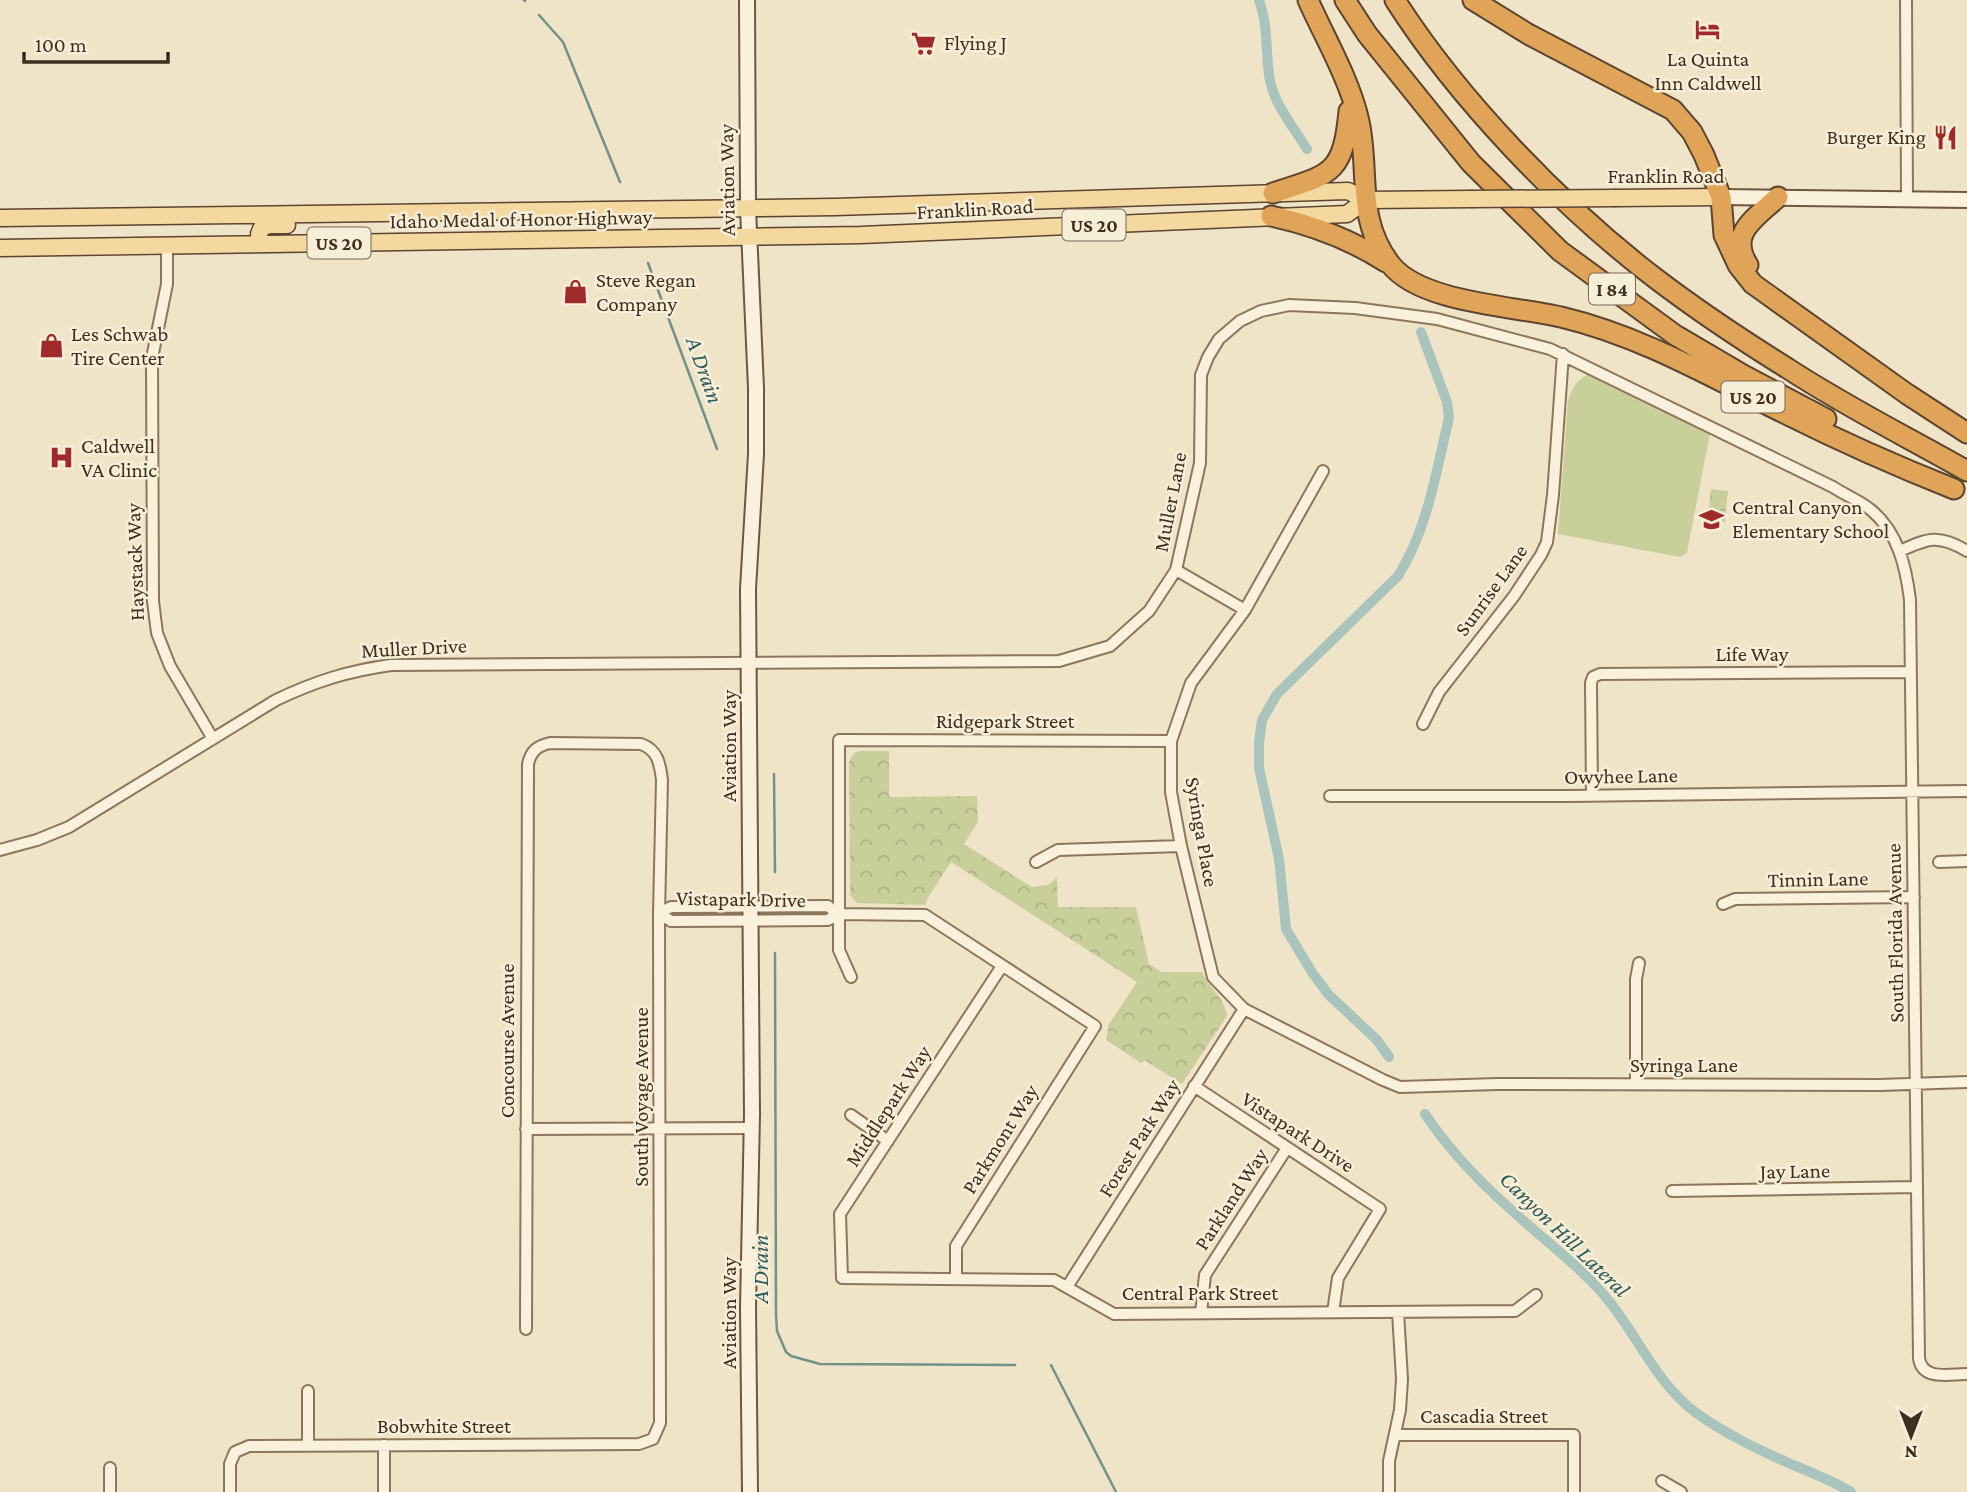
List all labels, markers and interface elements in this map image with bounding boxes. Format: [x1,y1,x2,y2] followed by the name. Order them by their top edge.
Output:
[1694,16,1722,44] hotel icon: La Quinta Inn Caldwell
[24,21,168,65] scale bar
[910,29,938,57] supermarket icon: Flying J
[944,31,1007,55] place label: Flying J
[35,33,87,57] text: 100 m
[1655,47,1761,95] place label: La Quinta Inn Caldwell
[714,123,740,236] street label: Aviation Way
[1932,123,1960,151] restaurant icon: Burger King
[1827,125,1926,149] place label: Burger King
[1607,164,1725,188] street label: Franklin Road
[916,194,1034,224] street label: Franklin Road
[389,205,653,233] street label: Idaho Medal of Honor Highway
[1062,210,1126,241] road number: US 20
[308,228,370,258] road number: US 20
[596,268,696,316] place label: Steve Regan Company
[1589,274,1635,304] road number: I 84
[562,278,590,306] shop icon: Steve Regan Company
[71,322,168,370] place label: Les Schwab Tire Center
[37,332,65,360] shop icon: Les Schwab Tire Center
[681,332,729,407] water label: A Drain
[1722,382,1784,412] road number: US 20
[81,434,157,482] place label: Caldwell VA Clinic
[47,444,75,472] hospital icon: Caldwell VA Clinic
[1149,450,1191,554] street label: Muller Lane
[1732,495,1889,543] place label: Central Canyon Elementary School
[121,502,149,621] street label: Haystack Way
[1698,505,1726,533] school or university icon: Central Canyon Elementary School
[1450,540,1532,640] street label: Sunrise Lane
[360,633,468,663] street label: Muller Drive
[1716,642,1789,666] street label: Life Way
[717,690,741,802] street label: Aviation Way
[936,709,1075,733] street label: Ridgepark Street
[1564,763,1678,789] street label: Owyhee Lane
[1181,775,1223,889] street label: Syringa Place
[1881,843,1909,1023] street label: South Florida Avenue
[1767,866,1869,892] street label: Tinnin Lane
[676,886,806,912] street label: Vistapark Drive
[495,964,519,1118] street label: Concourse Avenue
[629,1007,653,1187] street label: South Voyage Avenue
[840,1041,936,1171] street label: Middlepark Way
[1630,1053,1738,1077] street label: Syringa Lane
[1093,1074,1185,1201] street label: Forest Park Way
[957,1080,1043,1198] street label: Parkmont Way
[1237,1087,1359,1177] street label: Vistapark Drive
[1189,1143,1273,1254] street label: Parkland Way
[1758,1158,1830,1184] street label: Jay Lane
[1495,1166,1635,1303] water label: Canyon Hill Lateral
[747,1235,773,1304] water label: A Drain
[717,1257,741,1369] street label: Aviation Way
[1122,1281,1279,1305] street label: Central Park Street
[1876,1401,1946,1471] north arrow
[1420,1404,1549,1428] street label: Cascadia Street
[377,1414,512,1438] street label: Bobwhite Street
[1904,1442,1917,1463] text: N

